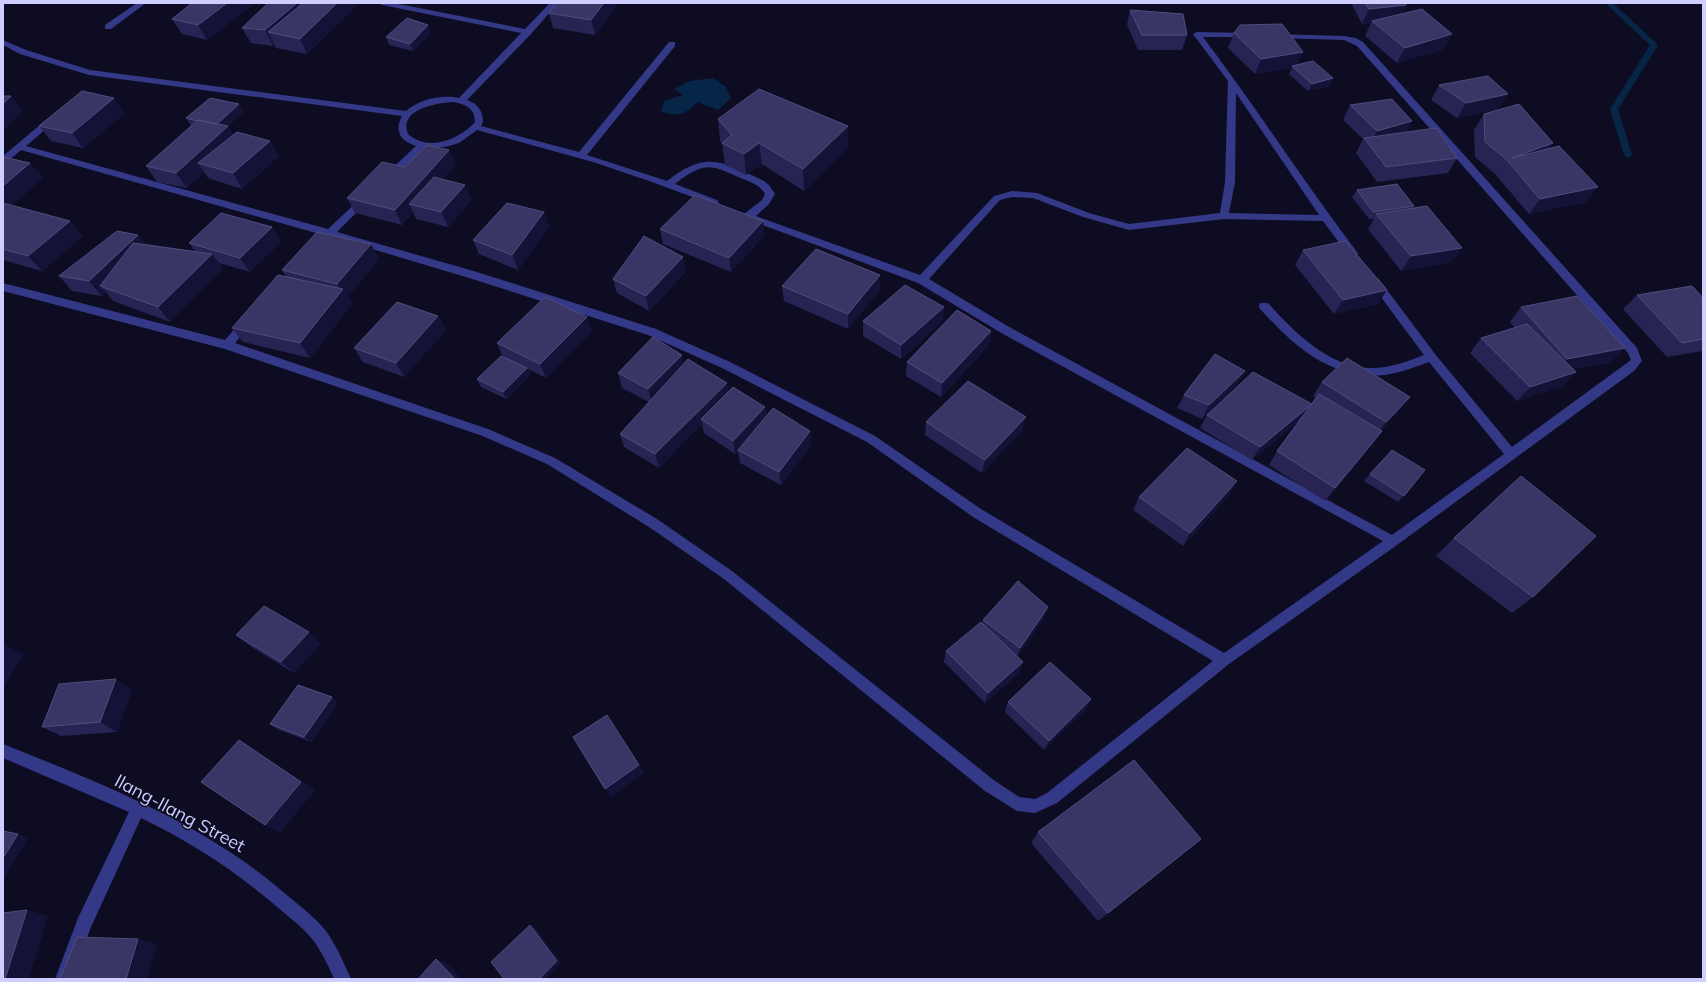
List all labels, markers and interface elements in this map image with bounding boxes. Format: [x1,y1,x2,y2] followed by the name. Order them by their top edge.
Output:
[111,769,249,857] street label: Ilang-Ilang Street

